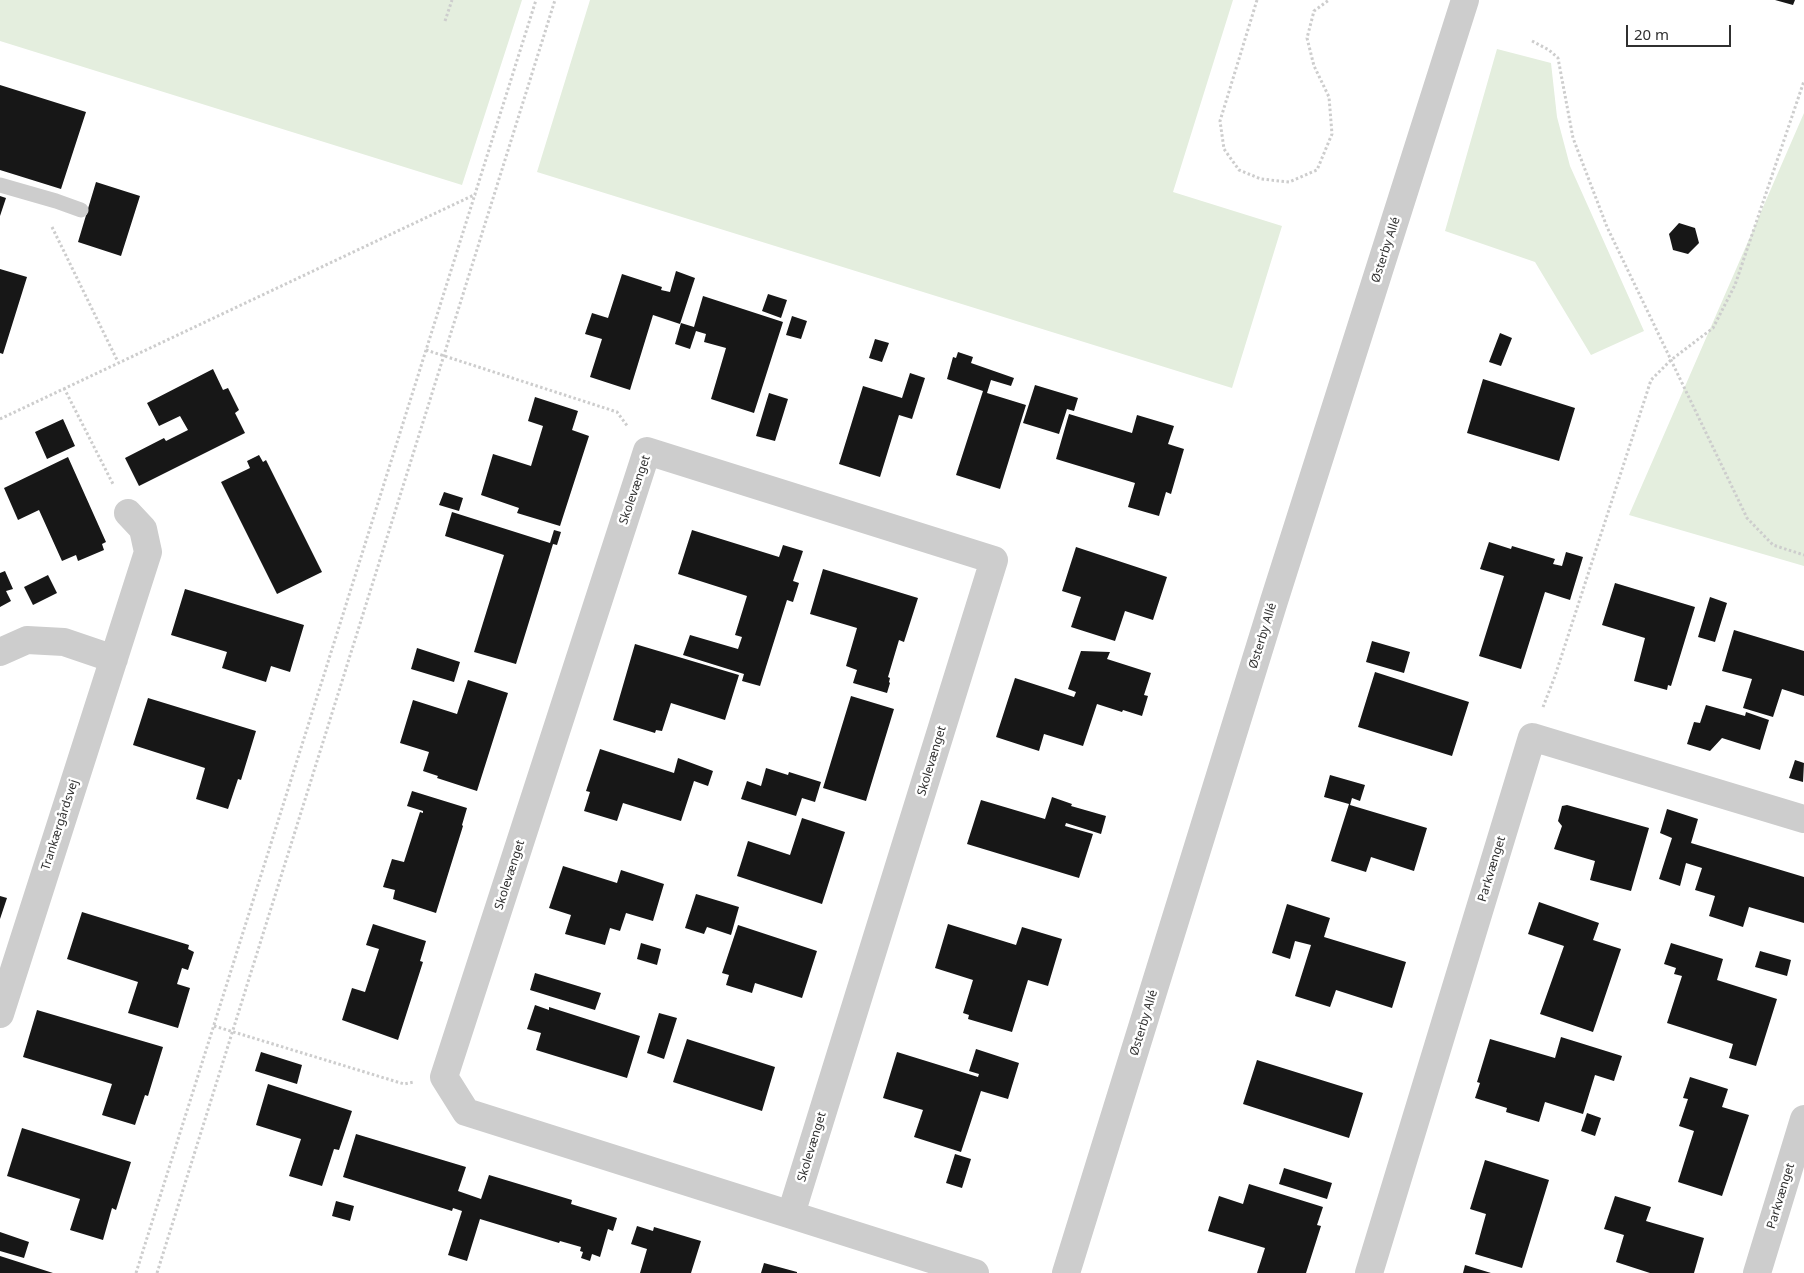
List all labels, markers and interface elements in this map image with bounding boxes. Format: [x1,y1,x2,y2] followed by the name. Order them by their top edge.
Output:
[1629,15,1734,47] scale bar
[1634,24,1669,44] text: 20 m
[1369,215,1403,285] street label: Østerby Allé
[616,454,654,526] street label: Skolevænget
[1246,601,1280,671] street label: Østerby Allé
[915,724,949,798] street label: Skolevænget
[39,778,81,872] street label: Trankærgårdsvej
[1475,835,1509,903] street label: Parkvænget
[492,838,528,912] street label: Skolevænget
[1127,988,1161,1058] street label: Østerby Allé
[795,1110,829,1184] street label: Skolevænget
[1764,1162,1798,1230] street label: Parkvænget

